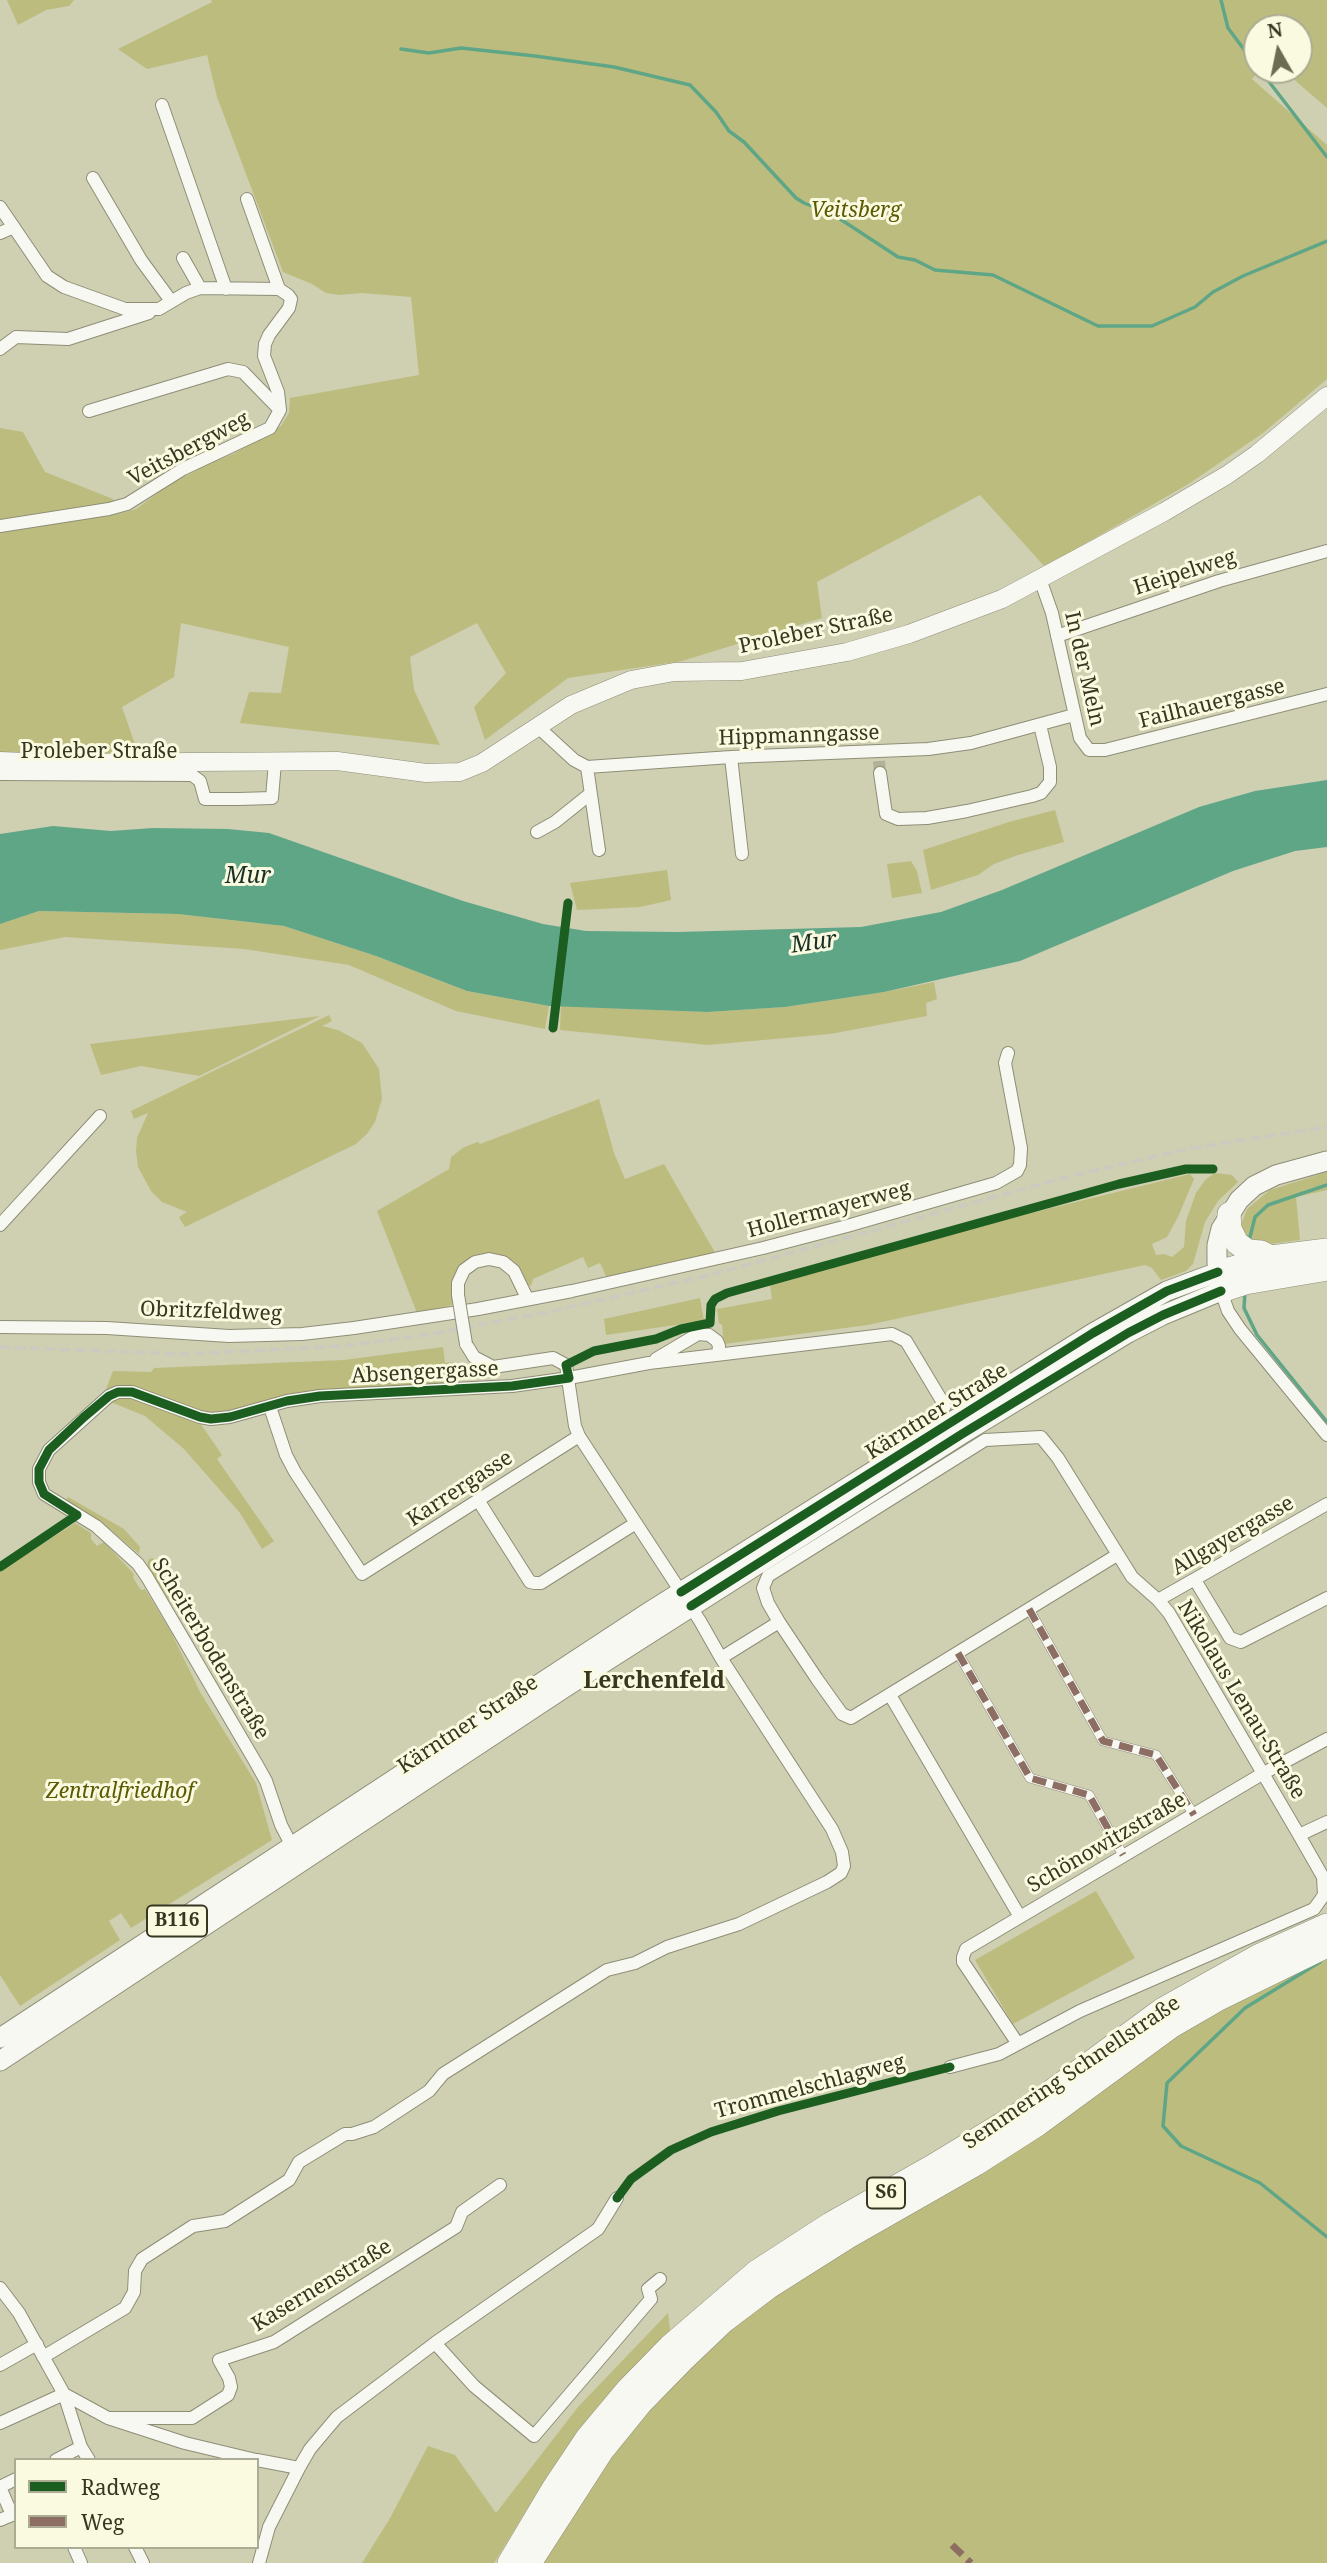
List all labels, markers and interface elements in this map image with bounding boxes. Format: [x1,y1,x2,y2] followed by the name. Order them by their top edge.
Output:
[1243,14,1313,84] north arrow
[1266,16,1284,44] text: N
[811,198,901,224] park label: Veitsberg
[124,406,254,492] street label: Veitsbergweg
[1131,545,1239,601] street label: Heipelweg
[737,602,895,660] street label: Proleber Straße
[1059,609,1109,729] street label: In der Meln
[1136,674,1288,734] street label: Failhauergasse
[718,721,880,751] street label: Hippmanngasse
[21,739,177,765] street label: Proleber Straße
[225,862,271,890] water label: Mur
[789,926,839,960] water label: Mur
[745,1176,913,1244] street label: Hollermayerweg
[139,1297,283,1327] street label: Obritzfeldweg
[351,1357,499,1389] street label: Absengergasse
[861,1358,1013,1466] street label: Kärntner Straße
[403,1446,517,1532] street label: Karrergasse
[1167,1491,1299,1581] street label: Allgayergasse
[146,1554,274,1744] street label: Scheiterbodenstraße
[1172,1596,1310,1804] street label: Nikolaus Lenau-Straße
[583,1667,725,1695] district label: Lerchenfeld
[393,1670,543,1780] street label: Kärntner Straße
[46,1779,194,1805] park label: Zentralfriedhof
[1023,1787,1191,1899] street label: Schönowitzstraße
[147,1906,207,1937] road number: B116
[959,1991,1185,2155] street label: Semmering Schnellstraße
[712,2050,908,2124] street label: Trommelschlagweg
[867,2178,905,2208] road number: S6
[248,2234,396,2338] street label: Kasernenstraße
[14,2458,259,2549] legend
[81,2473,160,2501] text: Radweg
[81,2508,124,2536] text: Weg

